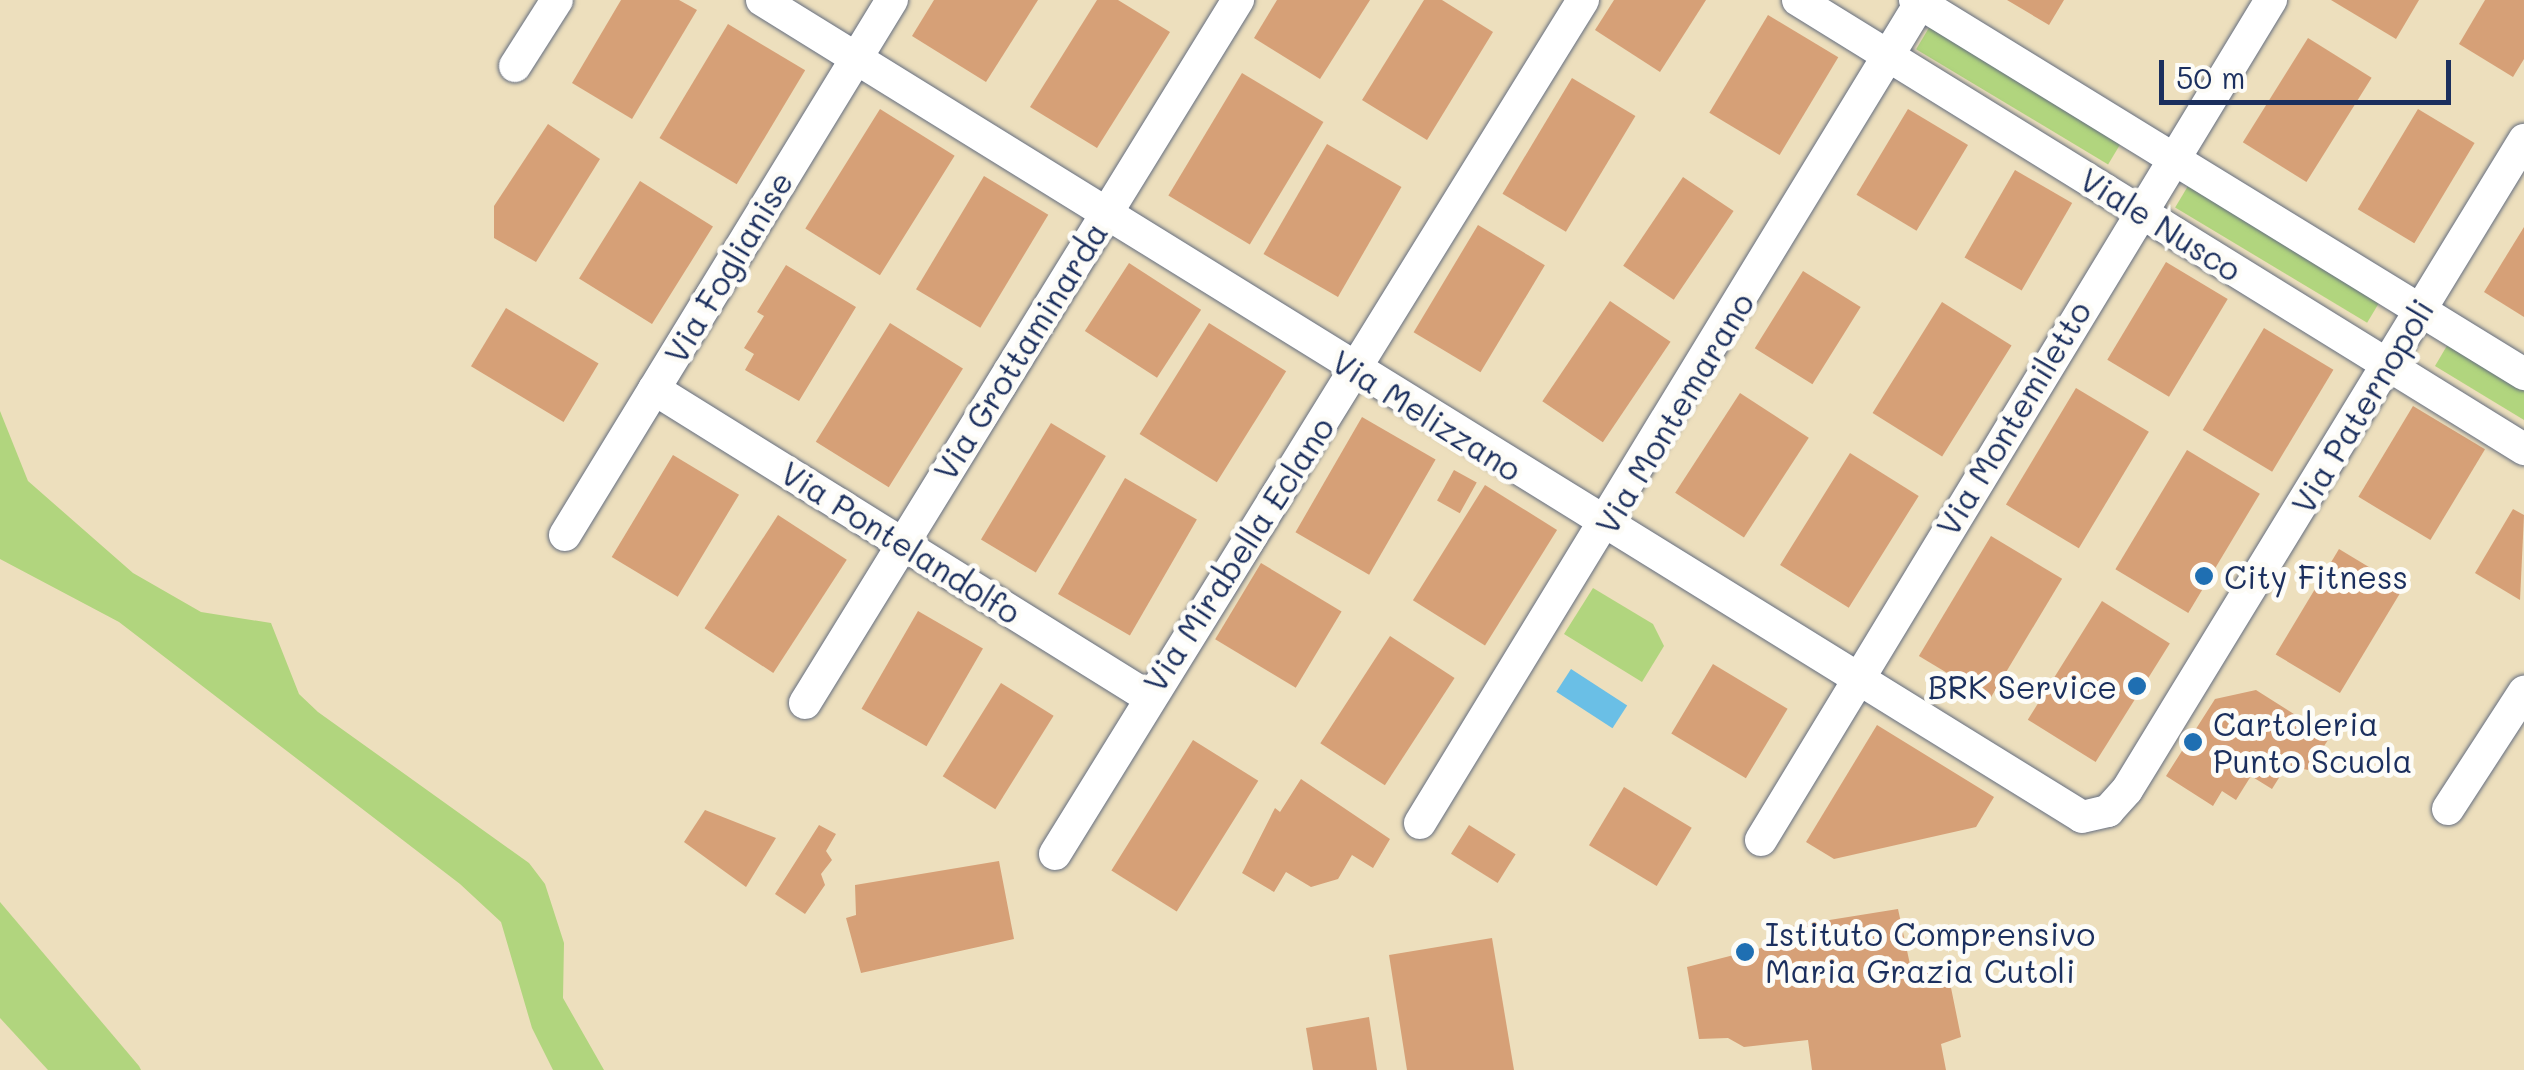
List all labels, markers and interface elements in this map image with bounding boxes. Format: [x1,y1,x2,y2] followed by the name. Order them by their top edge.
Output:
[2164,40,2456,102] scale bar
[2176,57,2246,97] text: 50 m
[2073,159,2249,289] street label: Viale Nusco
[656,164,800,370] street label: Via Foglianise
[925,215,1115,487] street label: Via Grottaminarda
[1587,285,1761,541] street label: Via Montemarano
[2283,292,2441,520] street label: Via Paternopoli
[1928,294,2098,542] street label: Via Montemiletto
[1325,342,1529,488] street label: Via Melizzano
[1135,409,1341,699] street label: Via Mirabella Eclano
[774,453,1028,631] street label: Via Pontelandolfo
[2224,557,2408,595] place label: City Fitness
[2193,565,2215,587] marker: City Fitness
[1928,667,2117,705] place label: BRK Service
[2126,675,2148,697] marker: BRK Service
[2213,705,2412,780] place label: Cartoleria Punto Scuola
[2182,731,2204,753] marker: Cartoleria Punto Scuola
[1765,915,2095,990] place label: Istituto Comprensivo Maria Grazia Cutoli
[1734,941,1756,963] marker: Istituto Comprensivo Maria Grazia Cutoli

